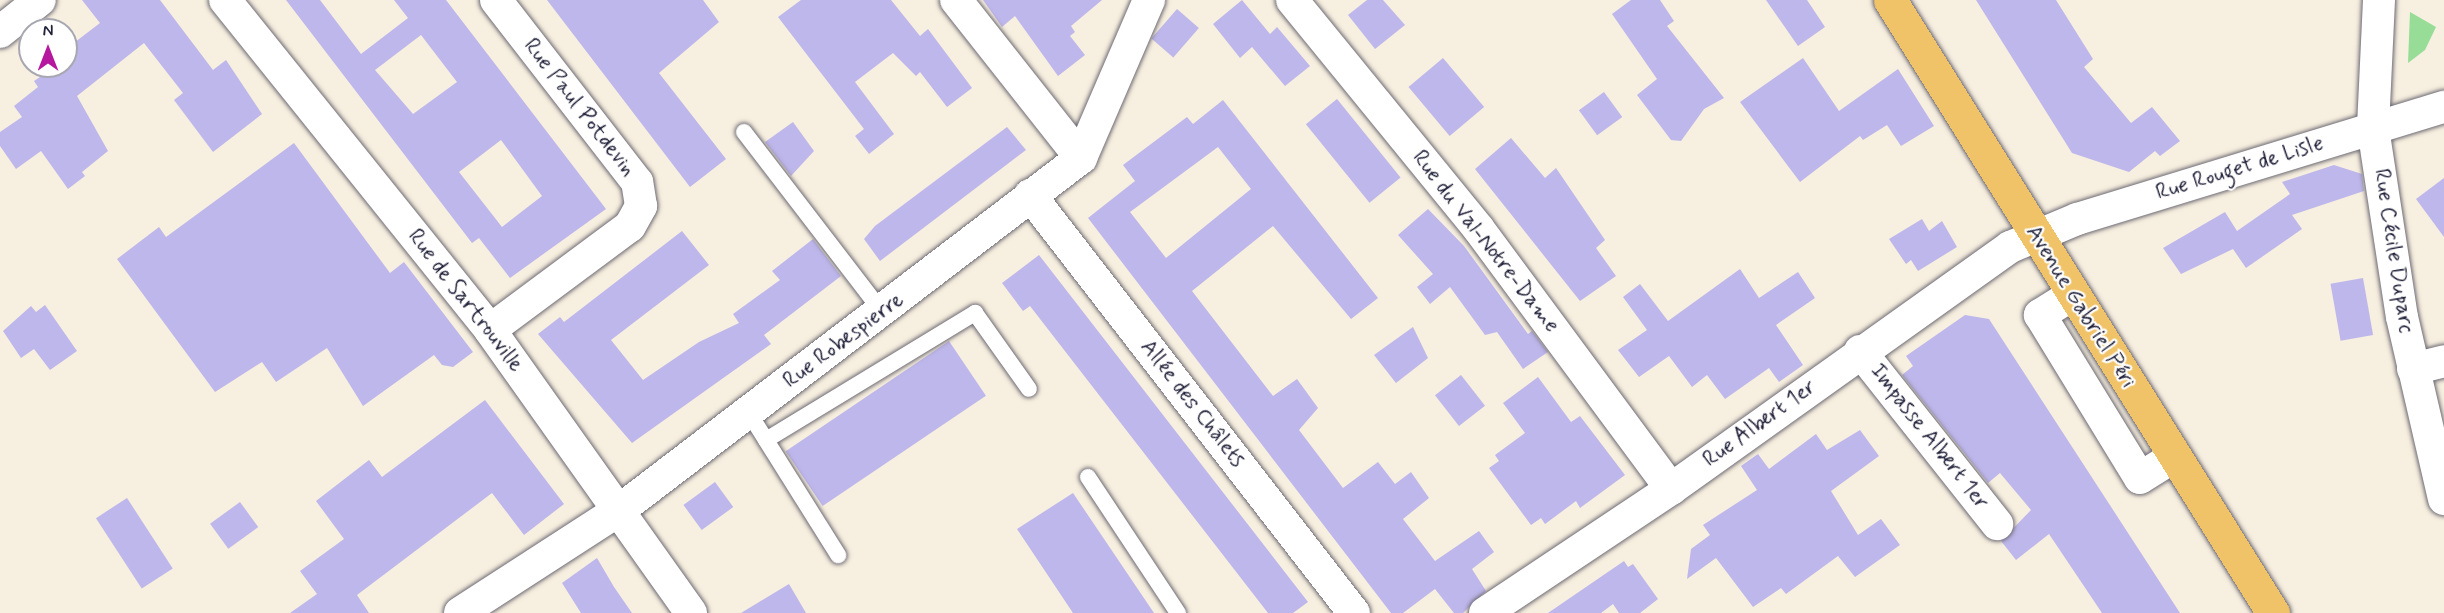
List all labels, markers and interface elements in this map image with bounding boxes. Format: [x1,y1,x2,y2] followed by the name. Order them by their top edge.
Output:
[18,18,78,78] north arrow
[43,21,53,42] text: N
[520,38,638,178] street label: Rue Paul Potdevin
[2153,131,2327,207] street label: Rue Rouget de Lisle
[1406,146,1564,338] street label: Rue du Val-Notre-Dame
[2367,168,2419,334] street label: Rue Cécile Duparc
[2019,221,2141,393] street label: Avenue Gabriel Péri
[402,225,528,377] street label: Rue de Sartrouville
[778,287,910,395] street label: Rue Robespierre
[1133,334,1251,474] street label: Allée des Châlets
[1864,359,1994,515] street label: Impasse Albert 1er
[1698,374,1822,474] street label: Rue Albert 1er

